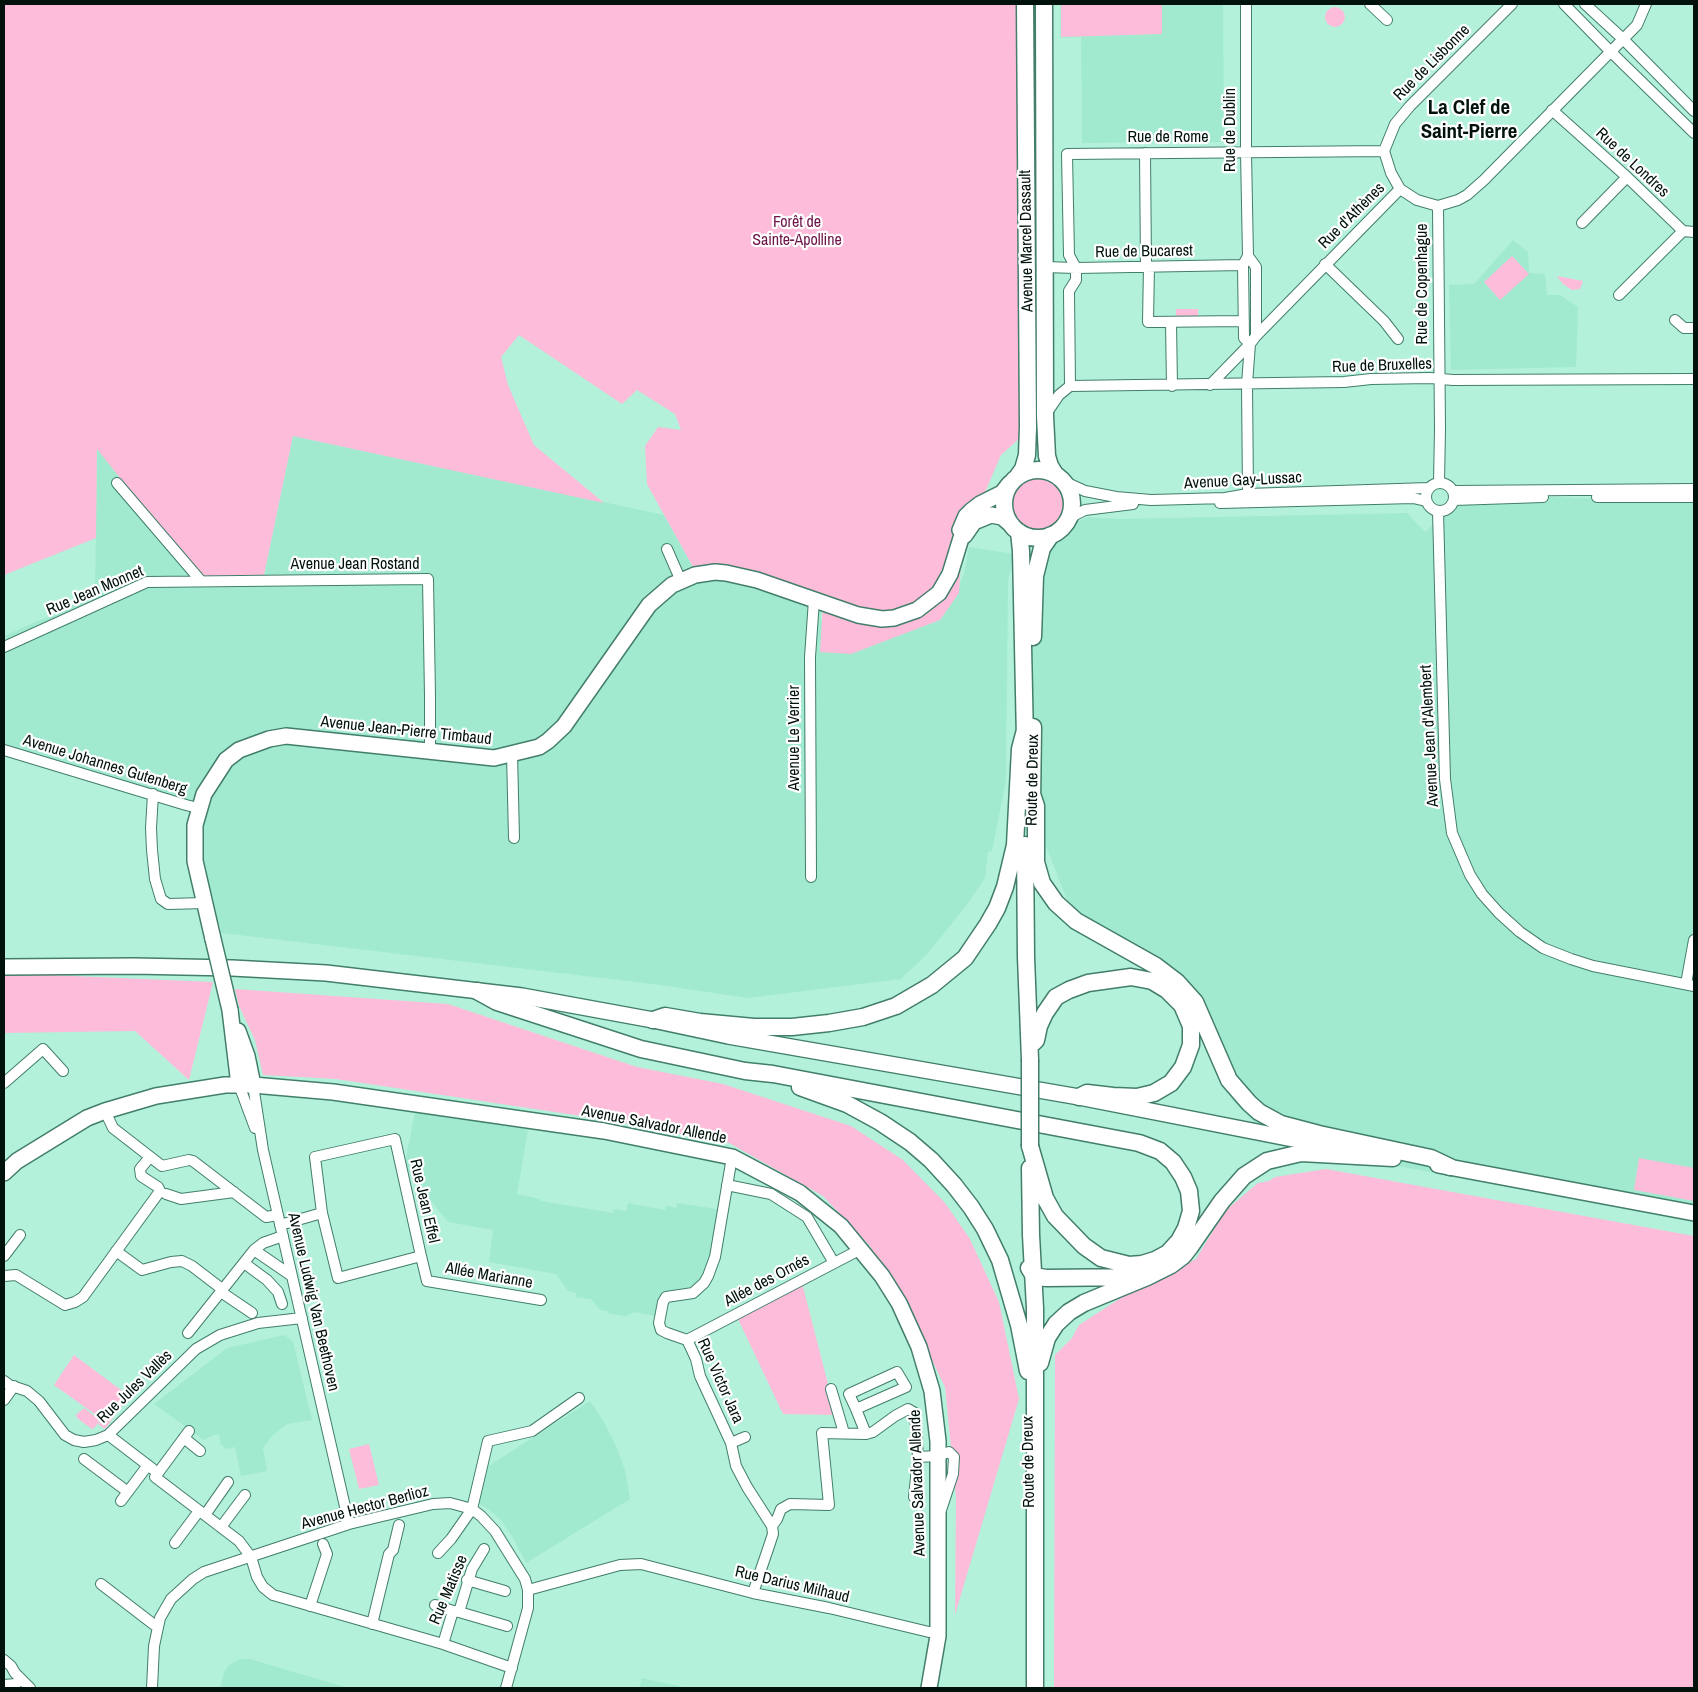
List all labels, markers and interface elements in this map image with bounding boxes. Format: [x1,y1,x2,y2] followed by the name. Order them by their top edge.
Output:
[1390,21,1474,105] street label: Rue de Lisbonne
[1221,88,1241,172] street label: Rue de Dublin
[1421,95,1517,145] district label: La Clef de Saint-Pierre
[1591,124,1673,202] street label: Rue de Londres
[1128,128,1208,148] street label: Rue de Rome
[1016,170,1038,312] street label: Avenue Marcel Dassault
[1315,179,1389,253] street label: Rue d'Athènes
[752,213,842,251] park label: Forêt de Sainte-Apolline
[1413,223,1433,345] street label: Rue de Copenhague
[1095,242,1193,262] street label: Rue de Bucarest
[1332,355,1432,377] street label: Rue de Bruxelles
[1184,468,1302,494] street label: Avenue Gay-Lussac
[291,555,419,575] street label: Avenue Jean Rostand
[44,562,146,620] street label: Rue Jean Monnet
[1417,664,1443,808] street label: Avenue Jean d'Alembert
[785,685,805,791] street label: Avenue Le Verrier
[320,712,492,750] street label: Avenue Jean-Pierre Timbaud
[21,731,189,799] street label: Avenue Johannes Gutenberg
[1023,734,1043,826] street label: Route de Dreux
[580,1102,728,1148] street label: Avenue Salvador Allende
[405,1157,443,1245] street label: Rue Jean Effel
[283,1211,343,1393] street label: Avenue Ludwig Van Beethoven
[721,1251,813,1311] street label: Allée des Ornés
[444,1259,534,1293] street label: Allée Marianne
[693,1336,747,1426] street label: Rue Victor Jara
[94,1346,176,1428] street label: Rue Jules Vallès
[906,1409,930,1557] street label: Avenue Salvador Allende
[1019,1416,1039,1508] street label: Route de Dreux
[299,1482,431,1534] street label: Avenue Hector Berlioz
[426,1552,472,1628] street label: Rue Matisse
[733,1563,851,1607] street label: Rue Darius Milhaud

